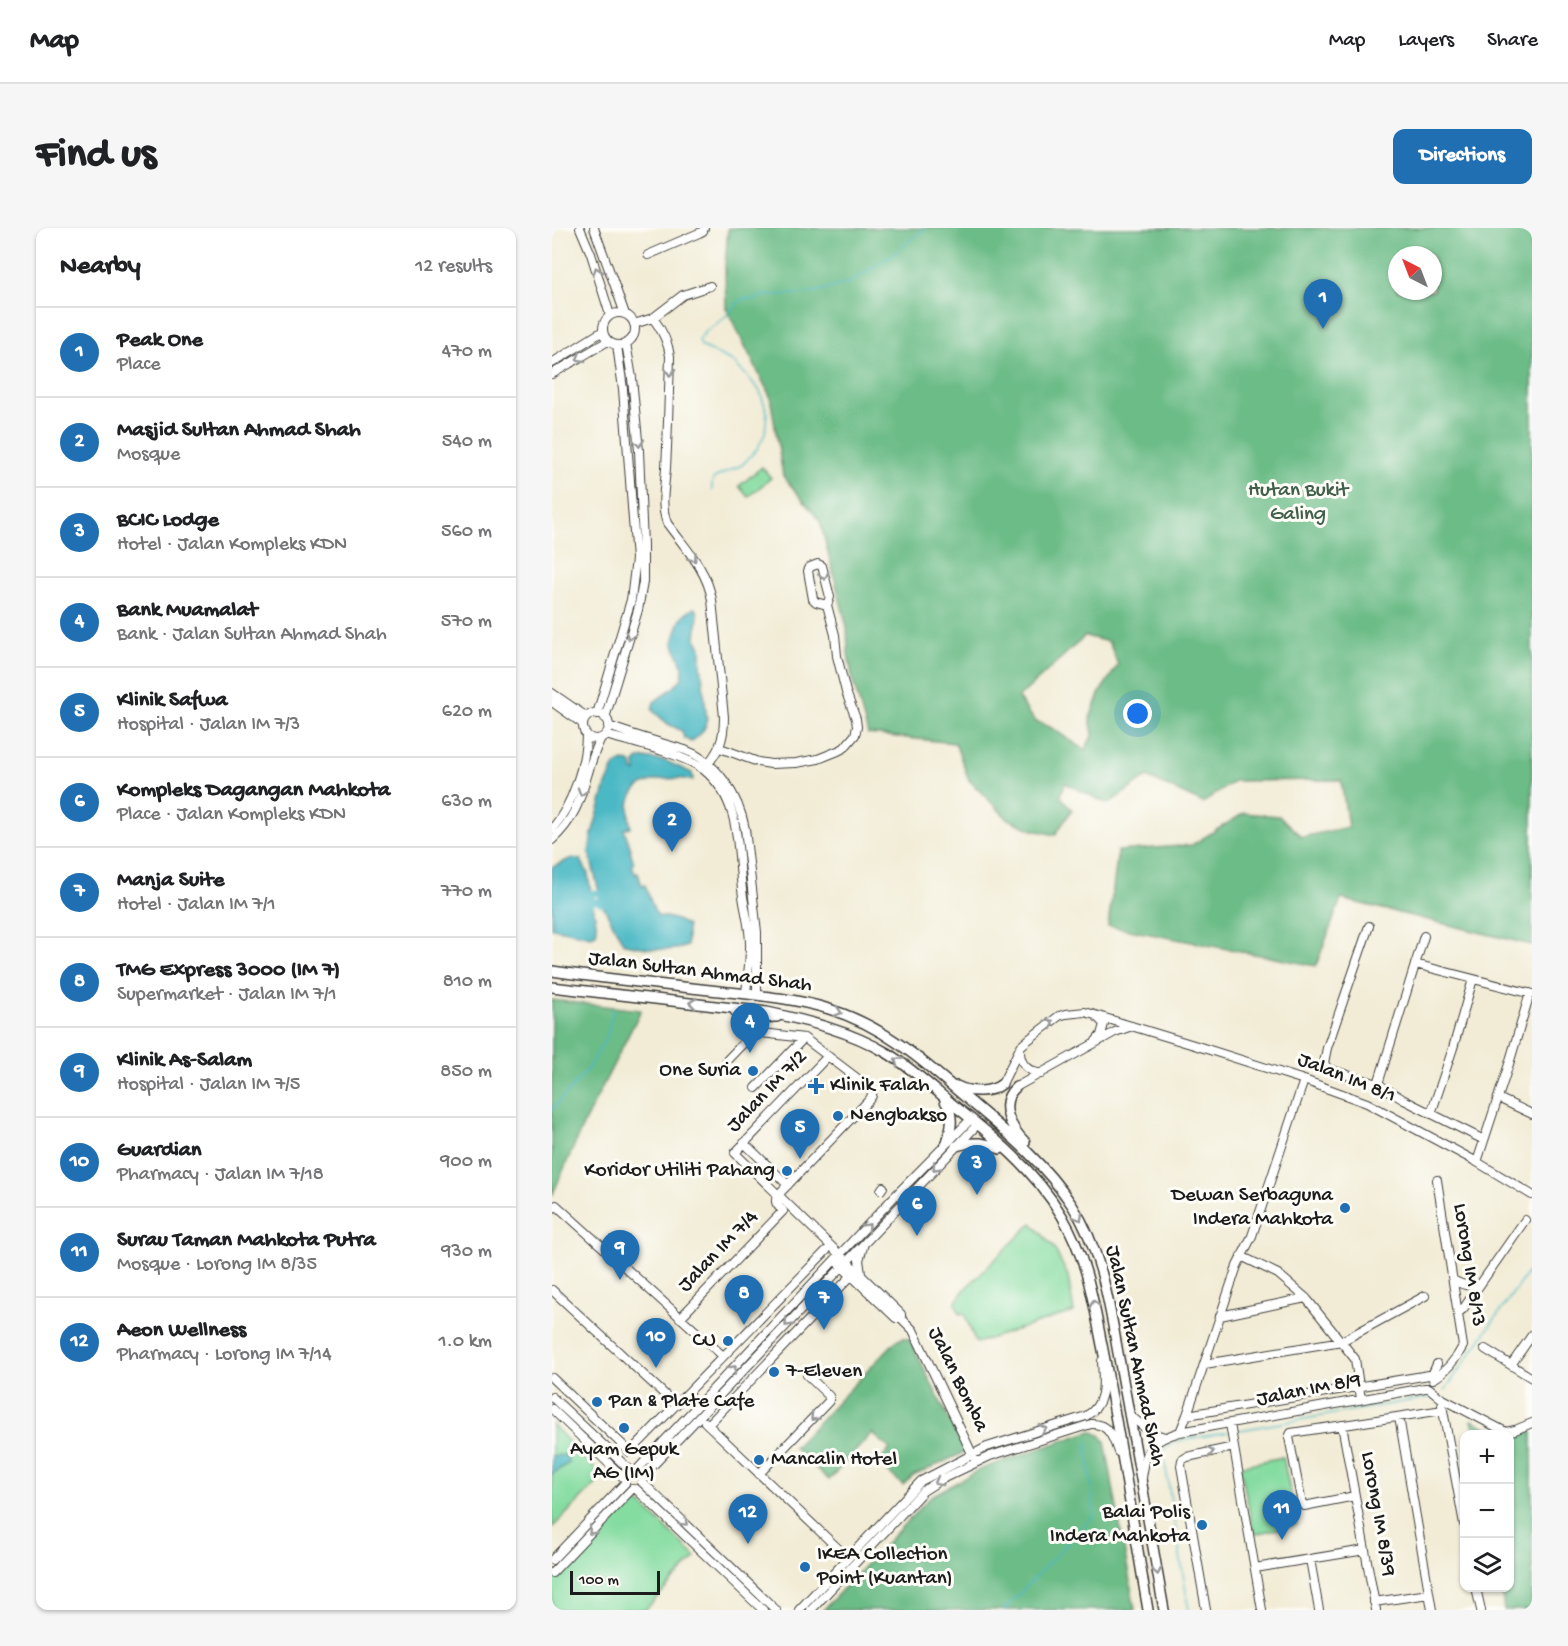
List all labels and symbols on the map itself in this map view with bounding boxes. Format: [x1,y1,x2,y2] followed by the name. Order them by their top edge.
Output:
[1388,246,1442,300] north arrow
[592,266,605,277] one-way arrow
[1304,279,1342,329] pin: 1
[576,350,586,362] one-way arrow
[663,368,676,377] one-way arrow
[632,438,645,447] one-way arrow
[1248,479,1350,528] park label: Hutan Bukit Galing
[686,551,697,562] one-way arrow
[817,571,830,581] one-way arrow
[625,630,637,641] one-way arrow
[1123,699,1152,728] your location
[577,786,589,797] one-way arrow
[652,802,692,852] pin: 2
[587,947,813,999] street label: Jalan Sultan Ahmad Shah
[688,998,697,1010] one-way arrow
[730,1004,770,1053] pin: 4
[832,1005,843,1017] one-way arrow
[1044,1019,1055,1030] one-way arrow
[723,1046,813,1138] street label: Jalan IM 7/2
[1293,1048,1399,1110] street label: Jalan IM 8/1
[894,1057,905,1068] one-way arrow
[659,1059,742,1084] place label: One Suria
[746,1064,760,1078] marker: One Suria
[830,1074,930,1099] place label: Klinik Falah
[807,1077,825,1095] marker: Klinik Falah
[850,1104,947,1129] place label: Nengbakso
[831,1109,845,1123] marker: Nengbakso
[780,1110,820,1159] pin: 5
[958,1146,996,1195] pin: 3
[584,1159,775,1184] place label: Koridor Utiliti Pahang
[933,1159,944,1170] one-way arrow
[780,1164,794,1178] marker: Koridor Utiliti Pahang
[1169,1184,1334,1233] place label: Dewan Serbaguna Indera Mahkota
[898,1186,937,1236] pin: 6
[1338,1201,1352,1215] marker: Dewan Serbaguna Indera Mahkota
[1446,1202,1490,1328] street label: Lorong IM 8/13
[674,1206,764,1298] street label: Jalan IM 7/4
[1072,1211,1083,1222] one-way arrow
[859,1223,870,1234] one-way arrow
[600,1230,640,1280] pin: 9
[1098,1243,1170,1469] street label: Jalan Sultan Ahmad Shah
[724,1276,764,1325] pin: 8
[804,1280,844,1330] pin: 7
[1088,1299,1101,1309] one-way arrow
[784,1317,795,1327] one-way arrow
[636,1318,676,1368] pin: 10
[921,1324,994,1438] street label: Jalan Bomba
[692,1329,716,1354] place label: CU
[721,1334,735,1348] marker: CU
[785,1360,862,1385] place label: 7-Eleven
[726,1365,737,1375] one-way arrow
[767,1365,781,1379] marker: 7-Eleven
[1255,1369,1364,1413] street label: Jalan IM 8/9
[608,1390,756,1415] place label: Pan & Plate Cafe
[590,1395,604,1409] marker: Pan & Plate Cafe
[810,1410,821,1421] one-way arrow
[617,1421,631,1435] marker: Ayam Gepuk AG (IM)
[1037,1424,1048,1437] one-way arrow
[570,1438,681,1487] place label: Ayam Gepuk AG (IM)
[1205,1446,1215,1459] one-way arrow
[771,1448,897,1473] place label: Mancalin Hotel
[1354,1450,1400,1579] street label: Lorong IM 8/39
[752,1453,766,1467] marker: Mancalin Hotel
[933,1475,944,1486] one-way arrow
[1262,1490,1302,1540] pin: 11
[728,1494,768,1544] pin: 12
[1050,1501,1191,1550] place label: Balai Polis Indera Mahkota
[678,1515,688,1526] one-way arrow
[1195,1518,1209,1532] marker: Balai Polis Indera Mahkota
[588,1525,599,1535] one-way arrow
[816,1543,953,1592] place label: IKEA Collection Point (Kuantan)
[798,1560,812,1574] marker: IKEA Collection Point (Kuantan)
[1150,1565,1163,1575] one-way arrow
[570,1568,660,1596] scale bar

